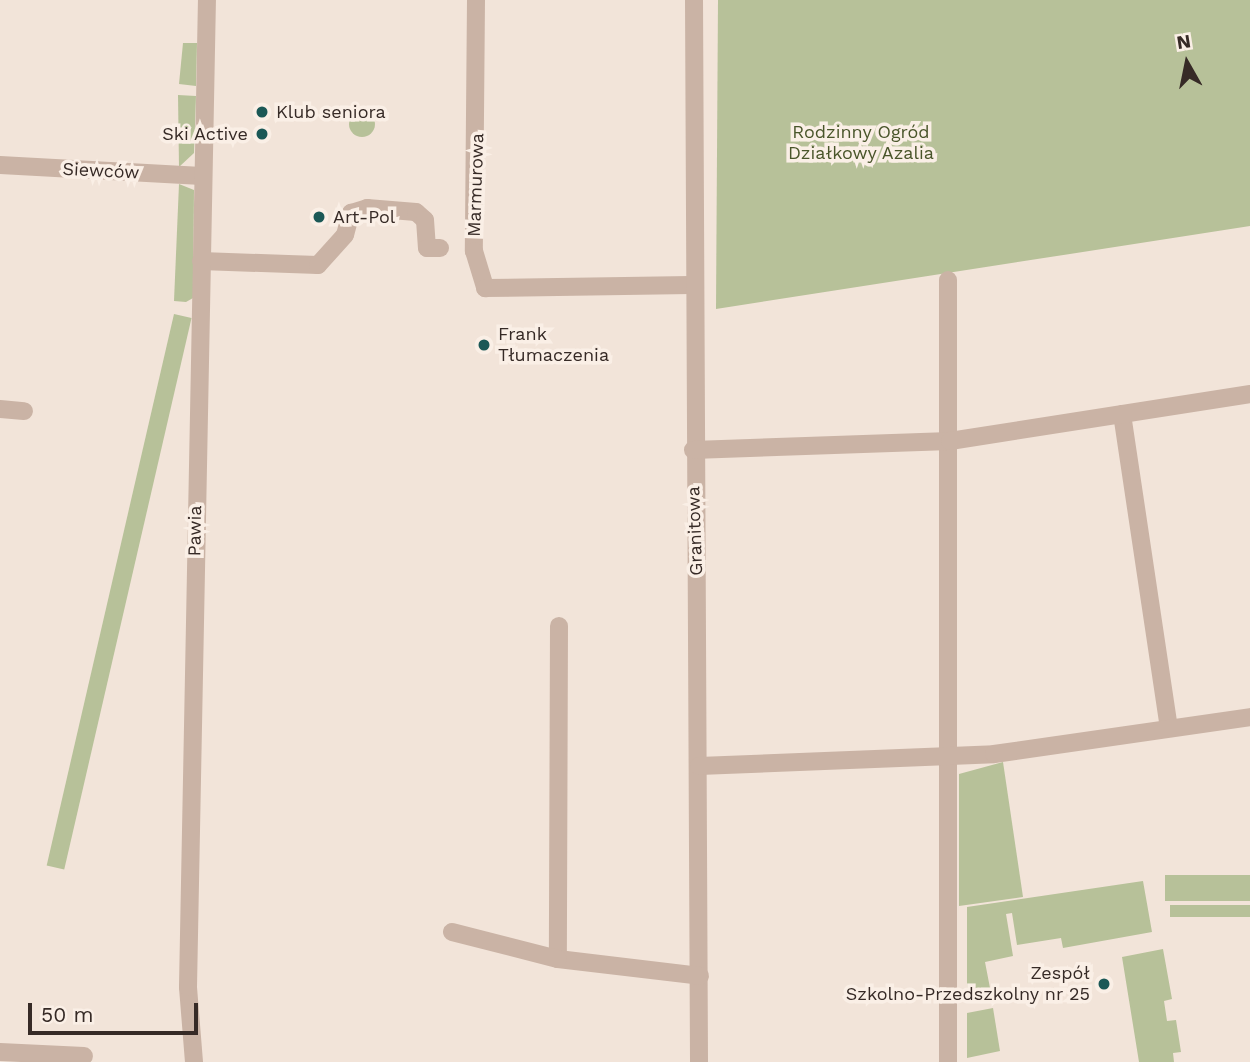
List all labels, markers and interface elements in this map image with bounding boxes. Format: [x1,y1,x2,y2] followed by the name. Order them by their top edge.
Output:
[1152,28,1222,98] north arrow
[1175,29,1192,54] text: N
[276,101,386,123] place label: Klub seniora
[254,104,270,120] marker: Klub seniora
[787,122,935,164] park label: Rodzinny Ogród Działkowy Azalia
[161,123,248,145] place label: Ski Active
[254,126,270,142] marker: Ski Active
[463,133,489,237] street label: Marmurowa
[62,158,140,184] street label: Siewców
[333,206,395,228] place label: Art-Pol
[311,209,327,225] marker: Art-Pol
[498,324,609,366] place label: Frank Tłumaczenia
[476,337,492,353] marker: Frank Tłumaczenia
[683,486,707,576] street label: Granitowa
[184,505,206,557] street label: Pawia
[845,963,1090,1006] place label: Zespół Szkolno-Przedszkolny nr 25
[1096,976,1112,992] marker: Zespół Szkolno-Przedszkolny nr 25
[32,988,201,1032] scale bar
[41,1002,93,1027] text: 50 m

